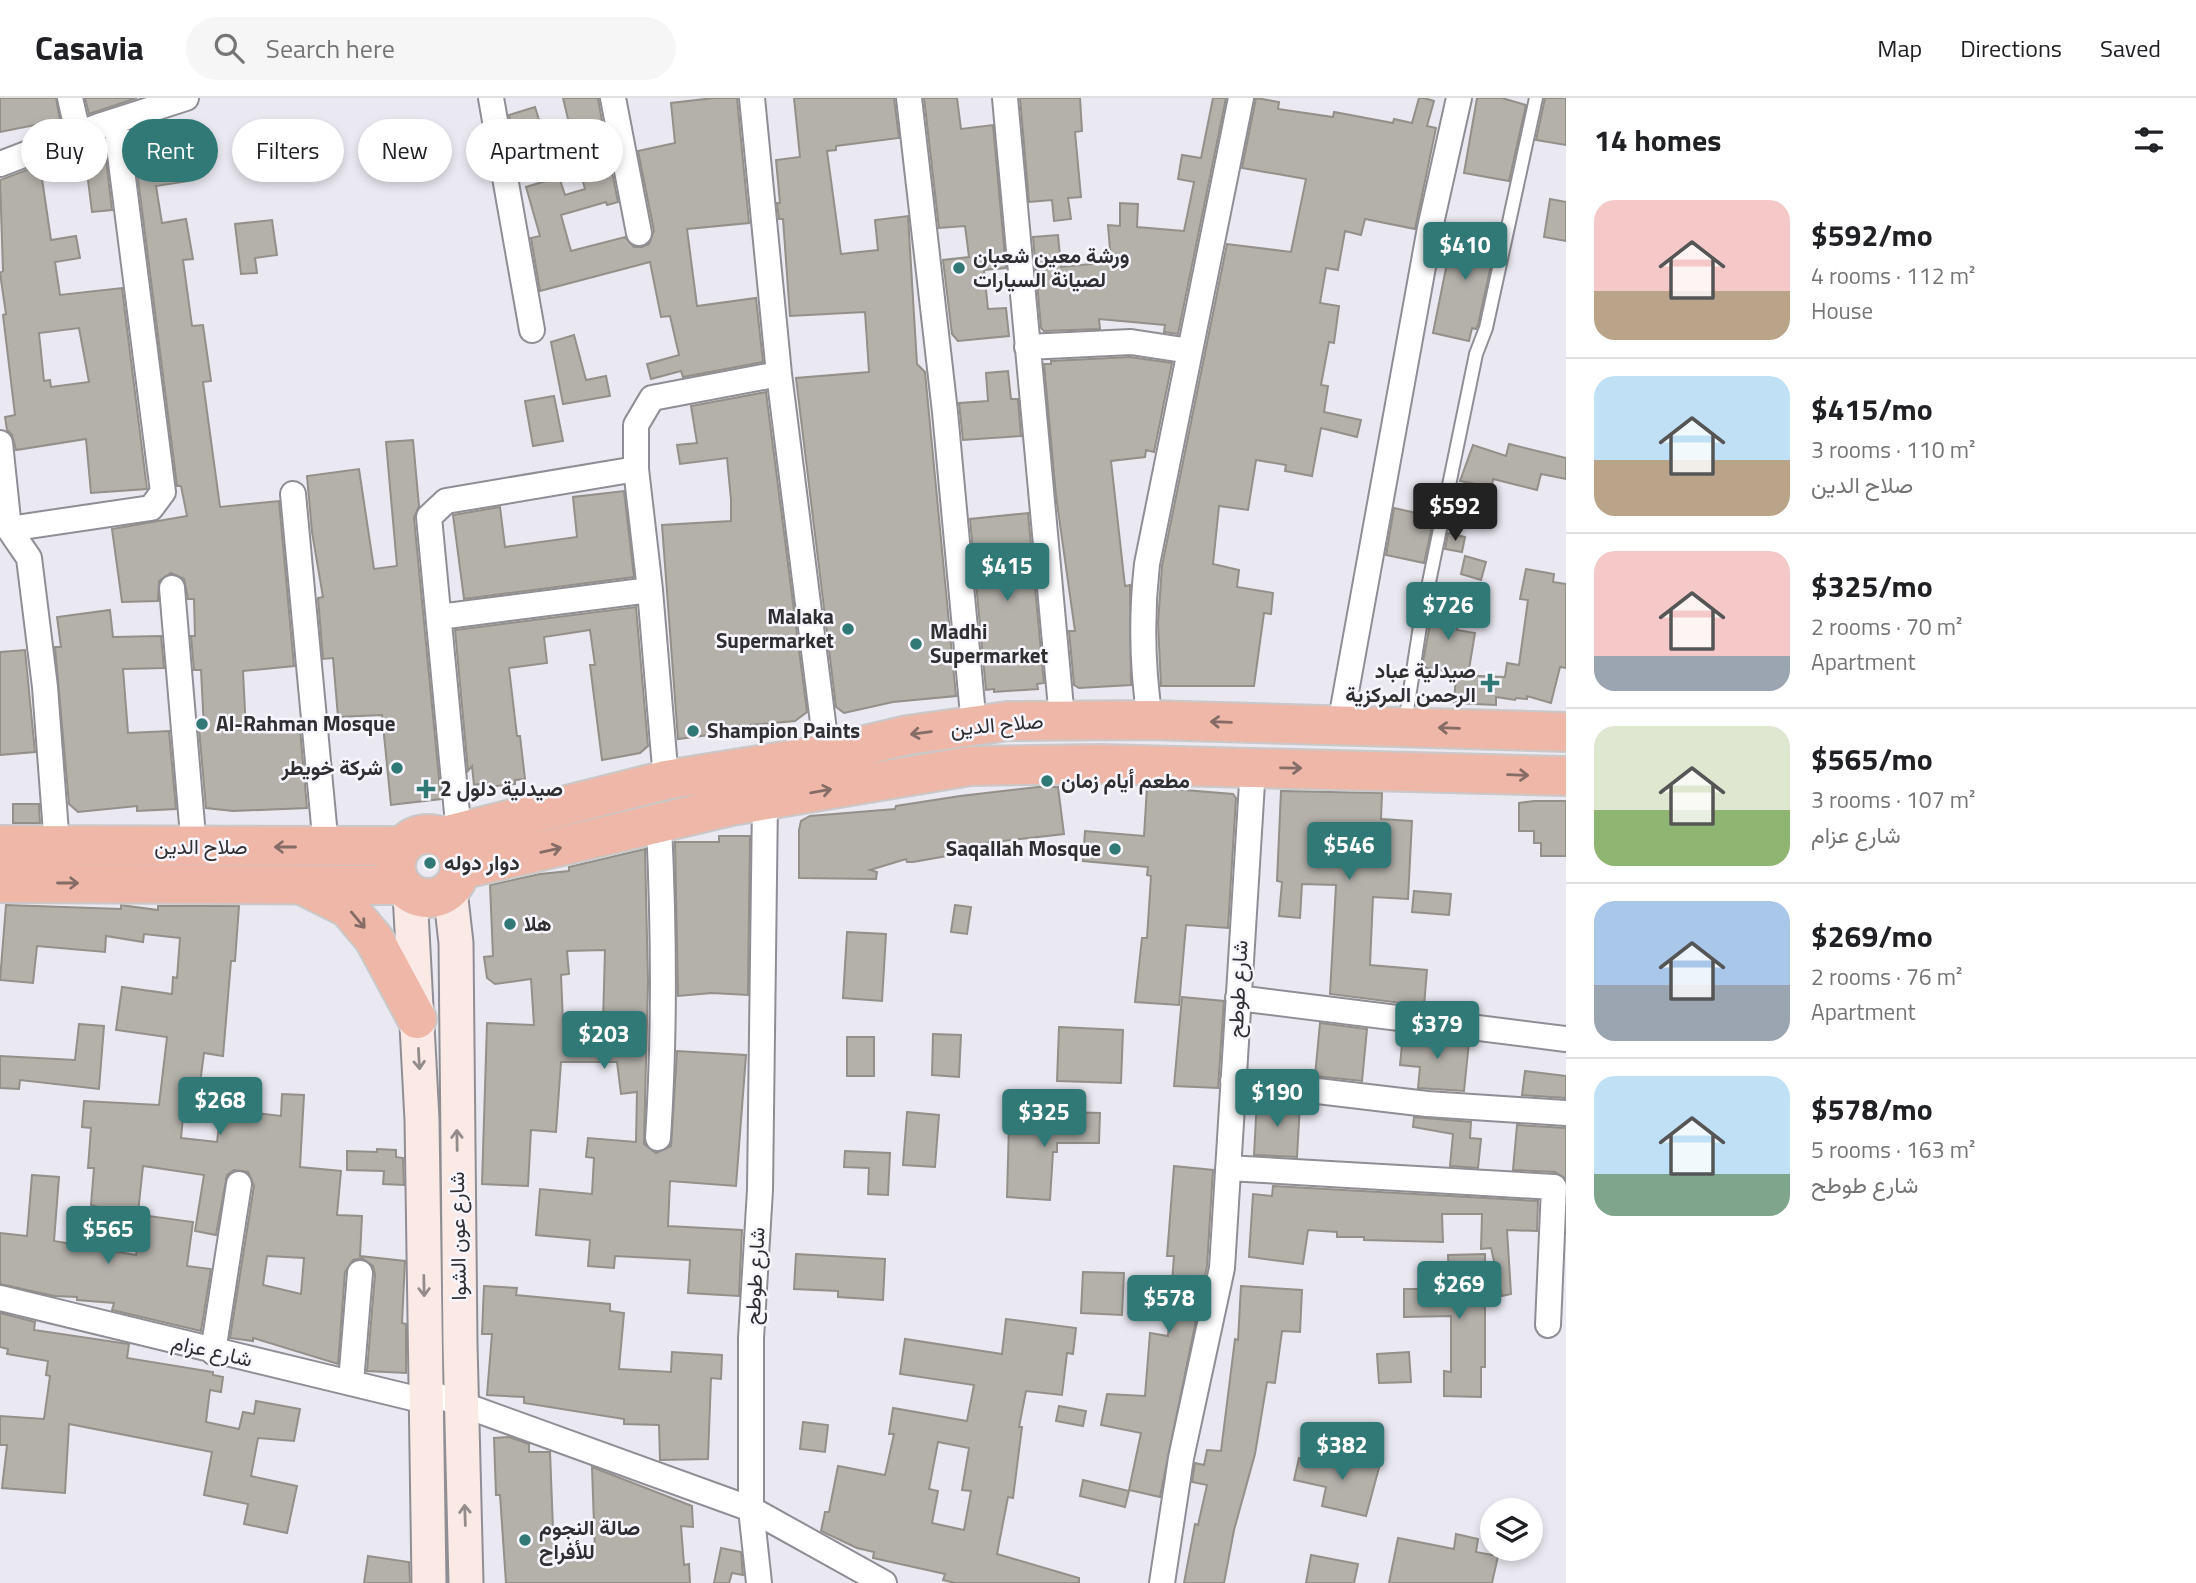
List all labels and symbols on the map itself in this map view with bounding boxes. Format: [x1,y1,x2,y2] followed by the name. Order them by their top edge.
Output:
[1424,222,1506,282] pin: $410
[973,239,1129,295] place label: ورشة معين شعبان لصيانة السيارات
[951,260,967,276] marker: ورشة معين شعبان لصيانة السيارات
[1414,484,1496,543] pin: $592
[966,544,1048,603] pin: $415
[1407,582,1489,642] pin: $726
[716,600,834,656] place label: Malaka Supermarket
[930,615,1048,671] place label: Madhi Supermarket
[840,621,856,637] marker: Malaka Supermarket
[908,636,924,652] marker: Madhi Supermarket
[1345,654,1476,710] place label: صيدلية عباد الرحمن المركزية
[1482,675,1498,691] marker: صيدلية عباد الرحمن المركزية
[949,704,1045,744] street label: صلاح الدين
[216,707,395,739] place label: Al-Rahman Mosque
[707,714,860,746] place label: Shampion Paints
[1210,715,1233,728] one-way arrow
[194,716,210,732] marker: Al-Rahman Mosque
[1438,721,1461,734] one-way arrow
[685,723,701,739] marker: Shampion Paints
[910,727,933,740] one-way arrow
[281,751,383,783] place label: شركة خويطر
[389,760,405,776] marker: شركة خويطر
[1279,762,1302,775] one-way arrow
[1061,764,1190,796] place label: مطعم أيام زمان
[1507,768,1530,782] one-way arrow
[440,772,563,804] place label: صيدلية دلول 2
[1039,773,1055,789] marker: مطعم أيام زمان
[418,781,434,797] marker: صيدلية دلول 2
[809,784,832,797] one-way arrow
[1308,822,1390,882] pin: $546
[154,830,248,862] street label: صلاح الدين
[946,832,1101,864] place label: Saqallah Mosque
[274,840,297,854] one-way arrow
[1107,841,1123,857] marker: Saqallah Mosque
[539,842,562,856] one-way arrow
[444,846,520,878] place label: دوار دوله
[422,855,438,871] marker: دوار دوله
[56,876,79,890] one-way arrow
[524,907,552,939] place label: هلا
[350,911,366,929] one-way arrow
[502,916,518,932] marker: هلا
[1218,939,1256,1039] street label: شارع طوطح
[1396,1002,1478,1061] pin: $379
[563,1012,645,1071] pin: $203
[412,1047,425,1070] one-way arrow
[1236,1070,1318,1129] pin: $190
[179,1077,261,1137] pin: $268
[1003,1090,1085,1149] pin: $325
[450,1129,464,1152] one-way arrow
[440,1171,474,1301] street label: شارع عون الشوا
[67,1206,149,1266] pin: $565
[735,1226,773,1326] street label: شارع طوطح
[1418,1262,1500,1321] pin: $269
[417,1275,431,1298] one-way arrow
[1128,1276,1210,1335] pin: $578
[169,1325,256,1375] street label: شارع عزام
[1301,1422,1383,1482] pin: $382
[458,1504,471,1527] one-way arrow
[539,1511,640,1567] place label: صالة النجوم للأفراح
[517,1532,533,1548] marker: صالة النجوم للأفراح

